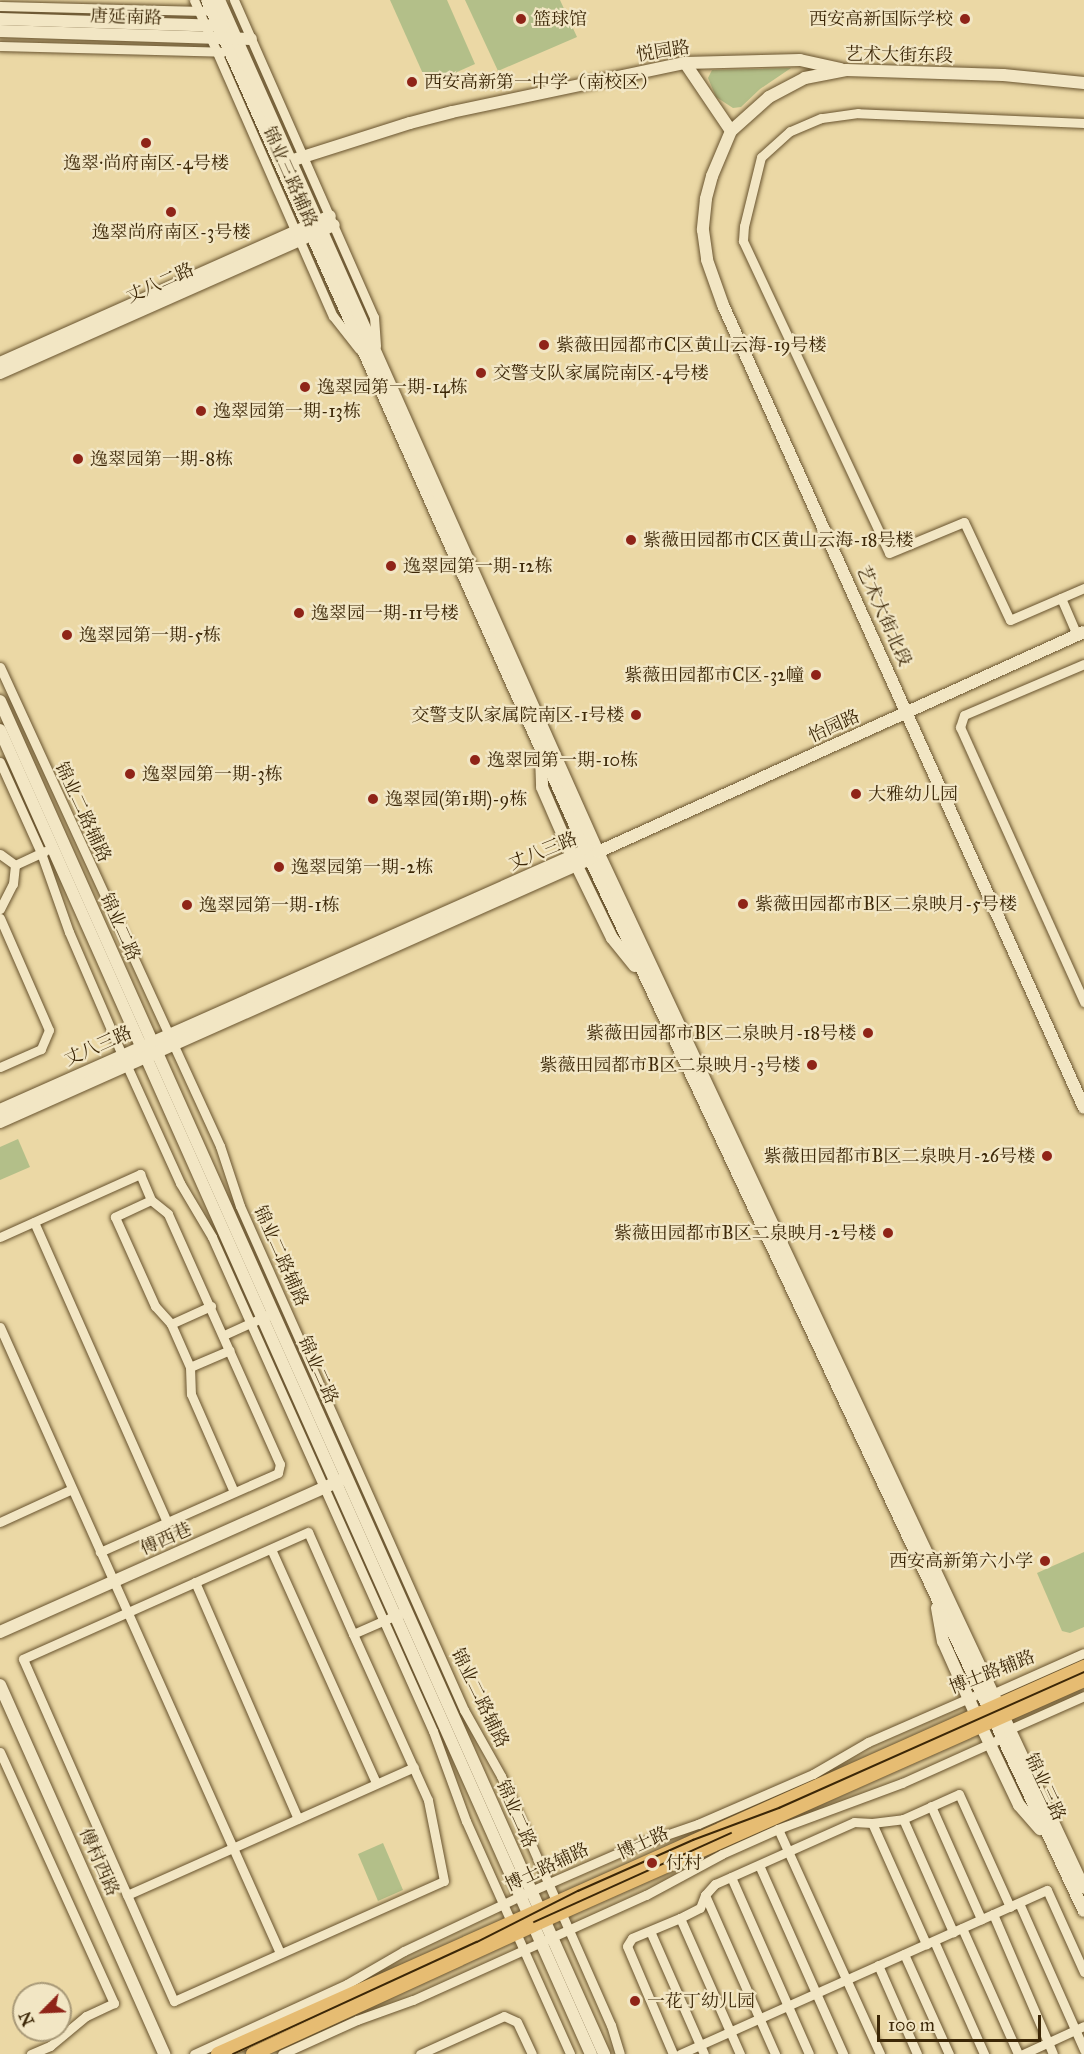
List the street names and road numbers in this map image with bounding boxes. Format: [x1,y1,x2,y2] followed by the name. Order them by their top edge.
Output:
[90,5,162,29] street label: 唐延南路
[635,36,691,66] street label: 悦园路
[845,43,953,67] street label: 艺术大街东段
[258,123,322,231] street label: 锦业三路辅路
[123,258,197,308] street label: 丈八二路
[852,562,916,670] street label: 艺术大街北段
[805,705,863,747] street label: 怡园路
[50,758,116,866] street label: 锦业二路辅路
[506,828,580,874] street label: 丈八三路
[95,890,145,964] street label: 锦业二路
[61,1021,135,1071] street label: 丈八三路
[249,1202,313,1310] street label: 锦业二路辅路
[293,1333,343,1407] street label: 锦业二路
[137,1518,195,1560] street label: 傅西巷
[447,1645,513,1751] street label: 锦业二路辅路
[946,1646,1038,1698] street label: 博士路辅路
[1020,1750,1070,1824] street label: 锦业三路
[491,1777,541,1851] street label: 锦业二路
[614,1822,672,1864] street label: 博士路
[74,1825,124,1899] street label: 傅村西路
[502,1838,592,1896] street label: 博士路辅路

